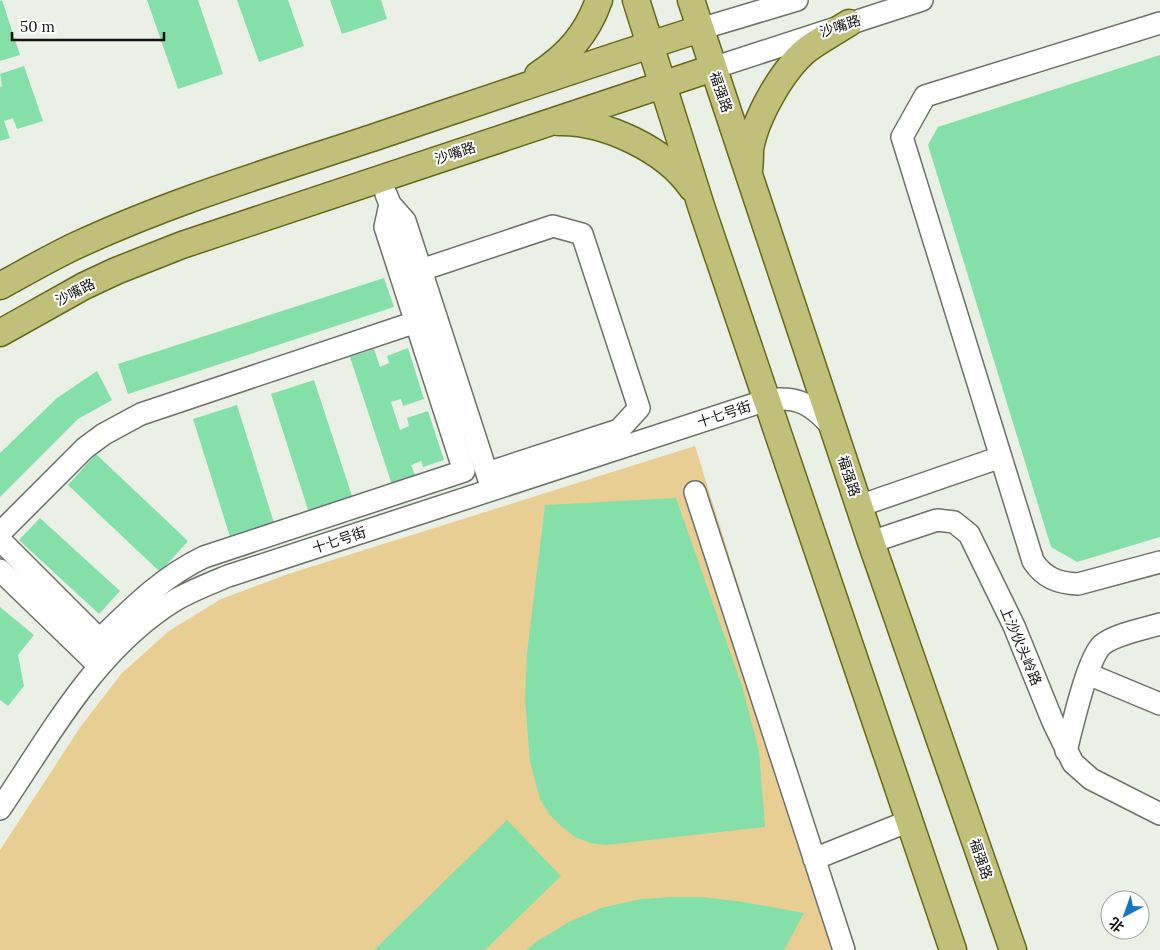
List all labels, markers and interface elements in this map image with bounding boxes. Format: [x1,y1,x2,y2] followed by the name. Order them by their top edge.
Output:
[12,10,165,42] scale bar
[817,11,863,41] street label: 沙嘴路
[20,17,55,36] text: 50 m
[706,69,736,115] street label: 福强路
[432,138,478,168] street label: 沙嘴路
[52,274,98,310] street label: 沙嘴路
[695,397,753,431] street label: 十七号街
[834,453,864,499] street label: 福强路
[310,523,368,557] street label: 十七号街
[996,604,1046,688] street label: 上沙伙头岭路
[966,836,996,882] street label: 福强路
[1100,890,1150,940] north arrow
[1105,913,1128,936] text: 北

